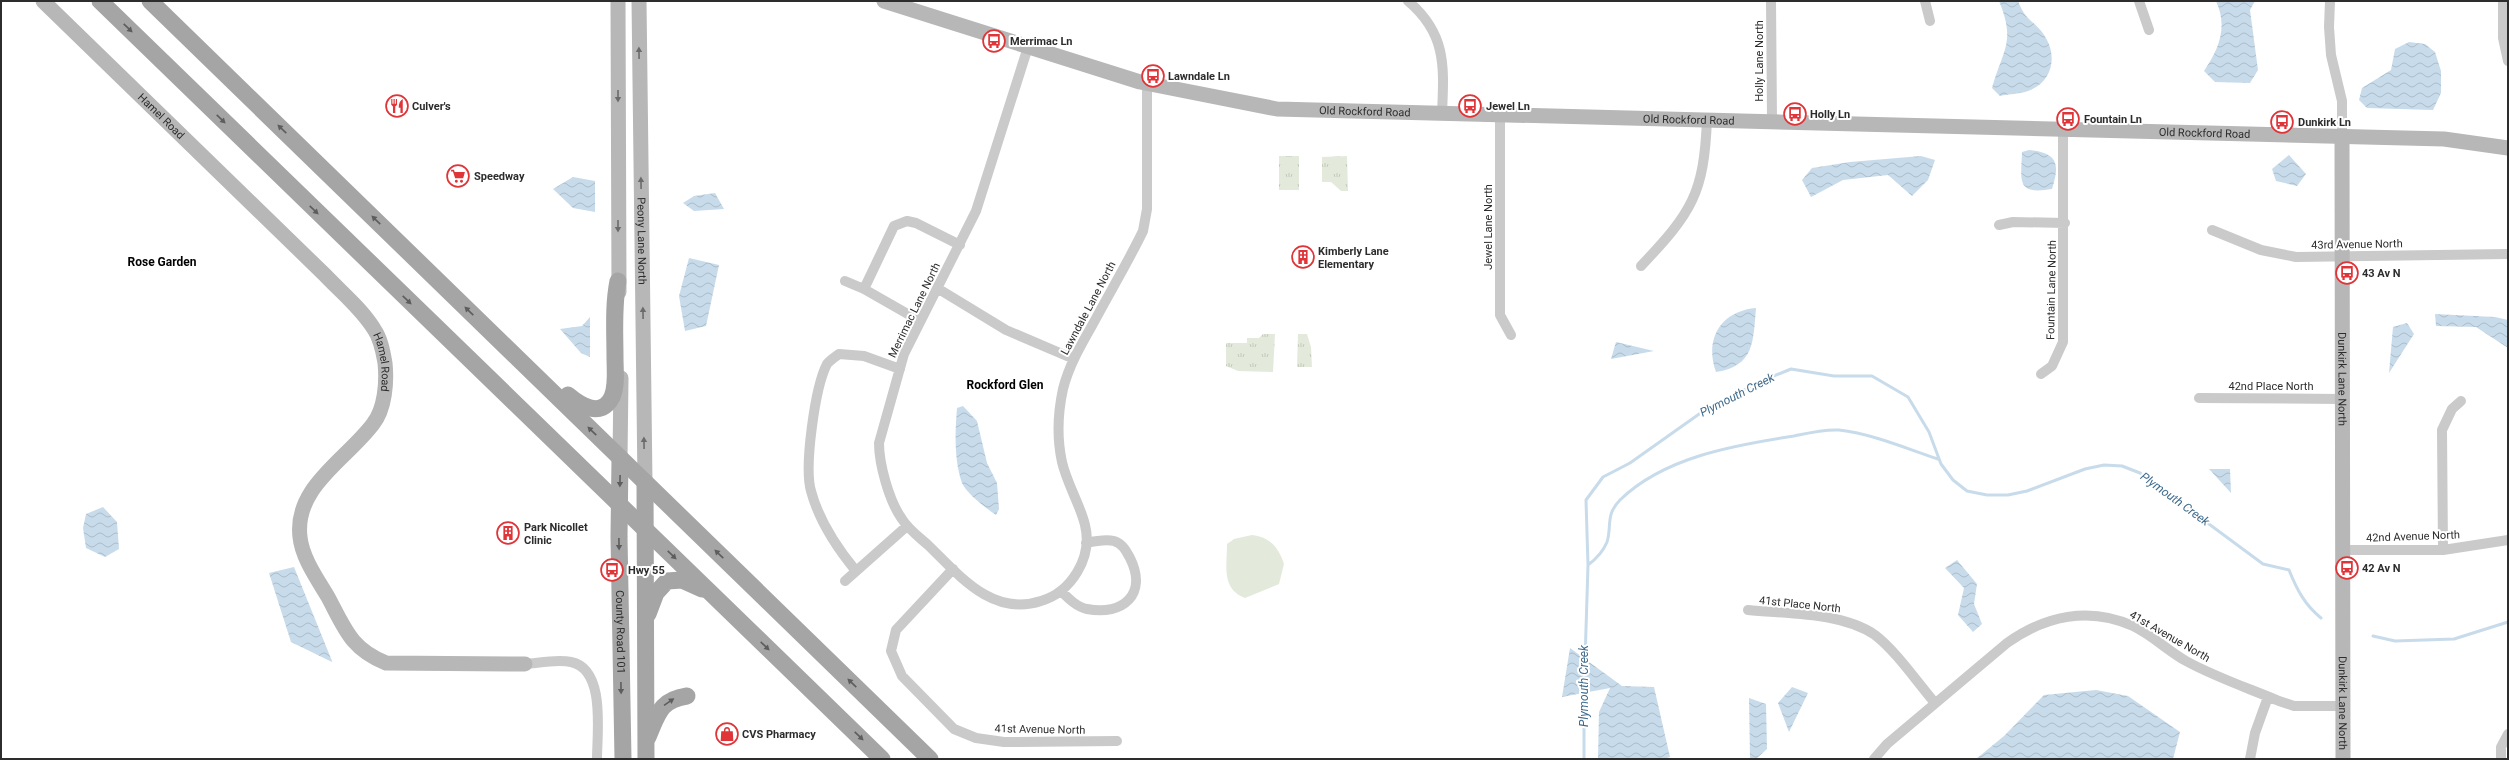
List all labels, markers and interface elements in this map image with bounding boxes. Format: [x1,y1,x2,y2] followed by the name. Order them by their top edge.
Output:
[1753,20,1766,102] street label: Holly Lane North
[123,23,133,33] one-way arrow
[981,28,1007,54] bus stop icon: Merrimac Ln
[1010,35,1073,48] place label: Merrimac Ln
[636,47,643,59] one-way arrow
[1140,63,1166,89] bus stop icon: Lawndale Ln
[1168,70,1230,83] place label: Lawndale Ln
[615,90,621,103] one-way arrow
[135,91,187,142] street label: Hamel Road
[384,93,410,119] restaurant icon: Culver's
[1457,93,1483,119] bus stop icon: Jewel Ln
[412,100,451,113] place label: Culver's
[1486,100,1530,113] place label: Jewel Ln
[1782,101,1808,127] bus stop icon: Holly Ln
[1319,104,1411,119] street label: Old Rockford Road
[2055,106,2081,132] bus stop icon: Fountain Ln
[1810,108,1850,121] place label: Holly Ln
[2269,109,2295,135] bus stop icon: Dunkirk Ln
[1643,112,1735,128] street label: Old Rockford Road
[2084,113,2142,126] place label: Fountain Ln
[216,114,226,124] one-way arrow
[2298,116,2351,129] place label: Dunkirk Ln
[277,124,287,134] one-way arrow
[2159,126,2250,141] street label: Old Rockford Road
[445,163,471,189] supermarket icon: Speedway
[474,170,525,183] place label: Speedway
[638,176,644,189] one-way arrow
[1482,184,1495,270] street label: Jewel Lane North
[634,197,649,285] street label: Peony Lane North
[309,205,319,215] one-way arrow
[371,215,381,225] one-way arrow
[615,220,621,233] one-way arrow
[2311,237,2403,252] street label: 43rd Avenue North
[2044,240,2059,340] street label: Fountain Lane North
[1290,244,1316,270] building icon: Kimberly Lane Elementary
[1318,245,1389,271] place label: Kimberly Lane Elementary
[128,255,197,269] district label: Rose Garden
[1058,259,1119,357] street label: Lawndale Lane North
[2334,260,2360,286] bus stop icon: 43 Av N
[886,261,943,360] street label: Merrimac Lane North
[2362,267,2401,280] place label: 43 Av N
[402,296,412,305] one-way arrow
[464,306,474,315] one-way arrow
[640,306,646,319] one-way arrow
[370,331,392,392] street label: Hamel Road
[2335,332,2348,426] street label: Dunkirk Lane North
[1697,370,1778,420] water label: Plymouth Creek
[967,378,1044,392] district label: Rockford Glen
[2228,380,2314,393] street label: 42nd Place North
[587,426,597,435] one-way arrow
[641,436,647,449] one-way arrow
[2138,469,2213,529] water label: Plymouth Creek
[617,475,623,488] one-way arrow
[495,520,521,546] building icon: Park Nicollet Clinic
[524,521,588,547] place label: Park Nicollet Clinic
[2366,528,2460,545] street label: 42nd Avenue North
[616,538,622,551] one-way arrow
[714,549,724,558] one-way arrow
[667,550,677,560] one-way arrow
[2334,555,2360,581] bus stop icon: 42 Av N
[599,557,625,583] bus stop icon: Hwy 55
[2362,562,2401,575] place label: 42 Av N
[628,564,665,577] place label: Hwy 55
[613,590,627,674] street label: County Road 101
[1758,594,1841,615] street label: 41st Place North
[2127,608,2212,665] street label: 41st Avenue North
[760,641,770,651] one-way arrow
[1577,644,1591,727] water label: Plymouth Creek
[2336,656,2349,750] street label: Dunkirk Lane North
[847,678,857,688] one-way arrow
[617,682,624,694] one-way arrow
[663,698,674,706] one-way arrow
[714,721,740,747] shop icon: CVS Pharmacy
[994,722,1086,737] street label: 41st Avenue North
[742,728,816,741] place label: CVS Pharmacy
[854,732,864,741] one-way arrow

